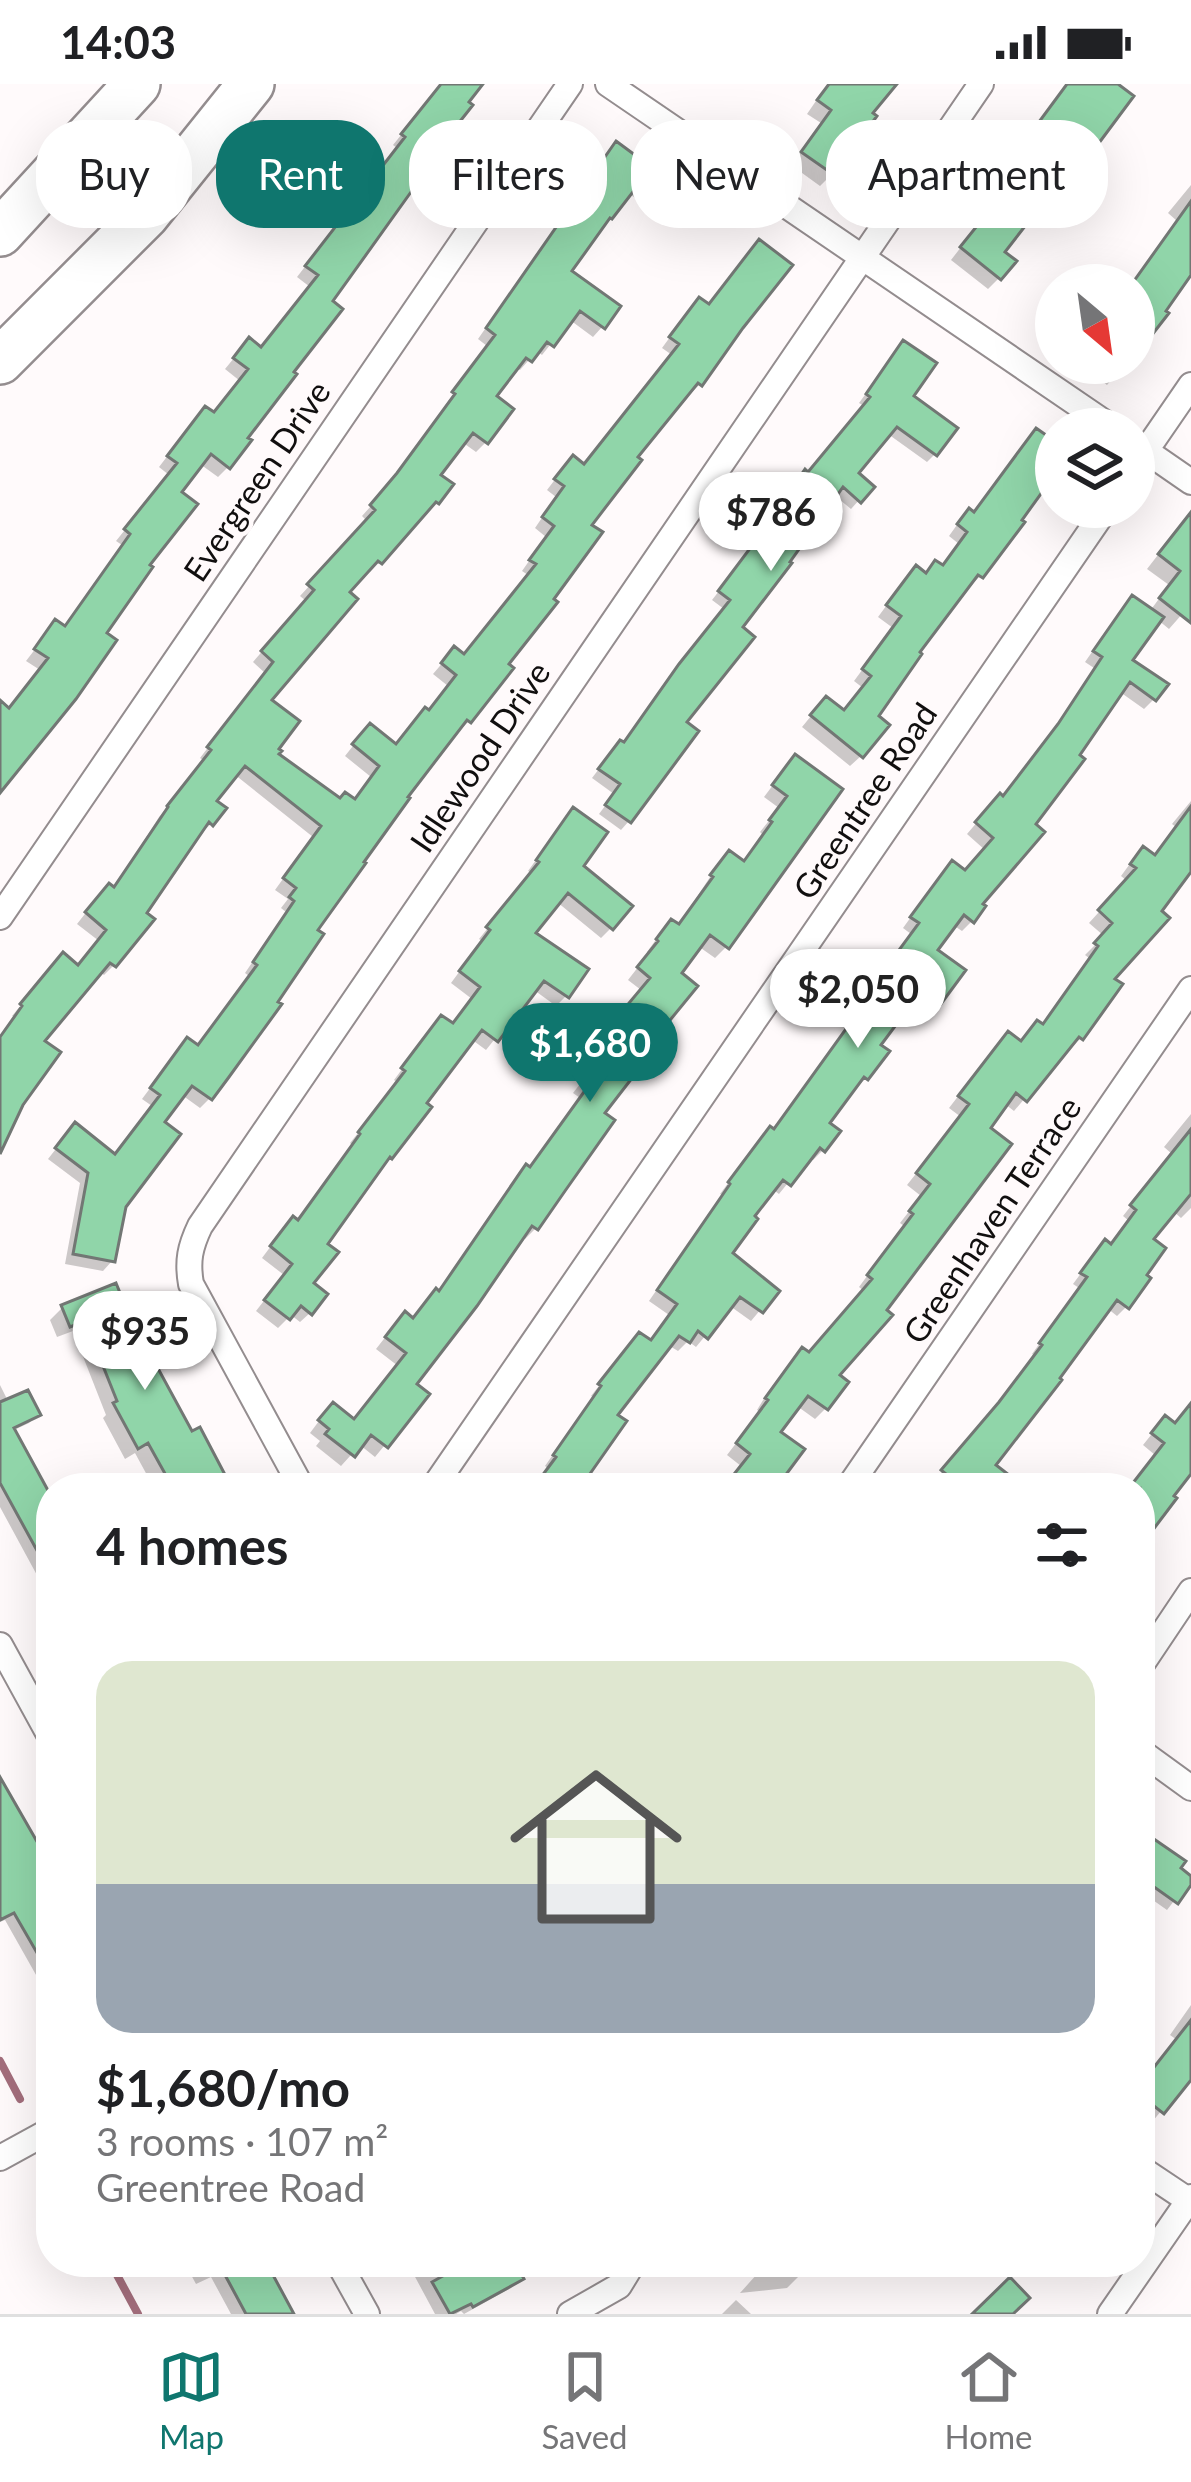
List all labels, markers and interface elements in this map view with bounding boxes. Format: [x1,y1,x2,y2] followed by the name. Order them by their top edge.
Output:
[60,15,176,69] text: 14:03
[36,120,192,228] chip: Buy
[216,120,385,228] chip: Rent
[409,120,607,228] chip: Filters
[631,120,802,228] chip: New
[826,120,1108,228] chip: Apartment
[1035,264,1155,384] north arrow
[1035,264,1155,528] map controls
[174,373,338,588] street label: Evergreen Drive
[1035,408,1155,528] button: layers
[700,472,842,574] pin: $786
[726,488,816,534] text: $786
[401,654,558,859] street label: Idlewood Drive
[784,695,944,906] street label: Greentree Road
[760,949,956,1051] pin: $2,050
[797,965,919,1011] text: $2,050
[492,1003,688,1105] pin: $1,680
[529,1019,651,1065] text: $1,680
[894,1089,1088,1350] street label: Greenhaven Terrace
[74,1291,216,1393] pin: $935
[100,1307,190,1353] text: $935
[1029,1512,1095,1578] icon: filters
[96,1515,288,1576] text: 4 homes
[488,1739,704,1955] icon: home
[96,2057,350,2118] text: $1,680/mo
[96,2118,388,2164] text: 3 rooms · 107 m²
[96,2164,365,2210] text: Greentree Road
[158,2344,224,2456] tab: Map
[541,2344,628,2456] tab: Saved
[945,2344,1033,2456] tab: Home

